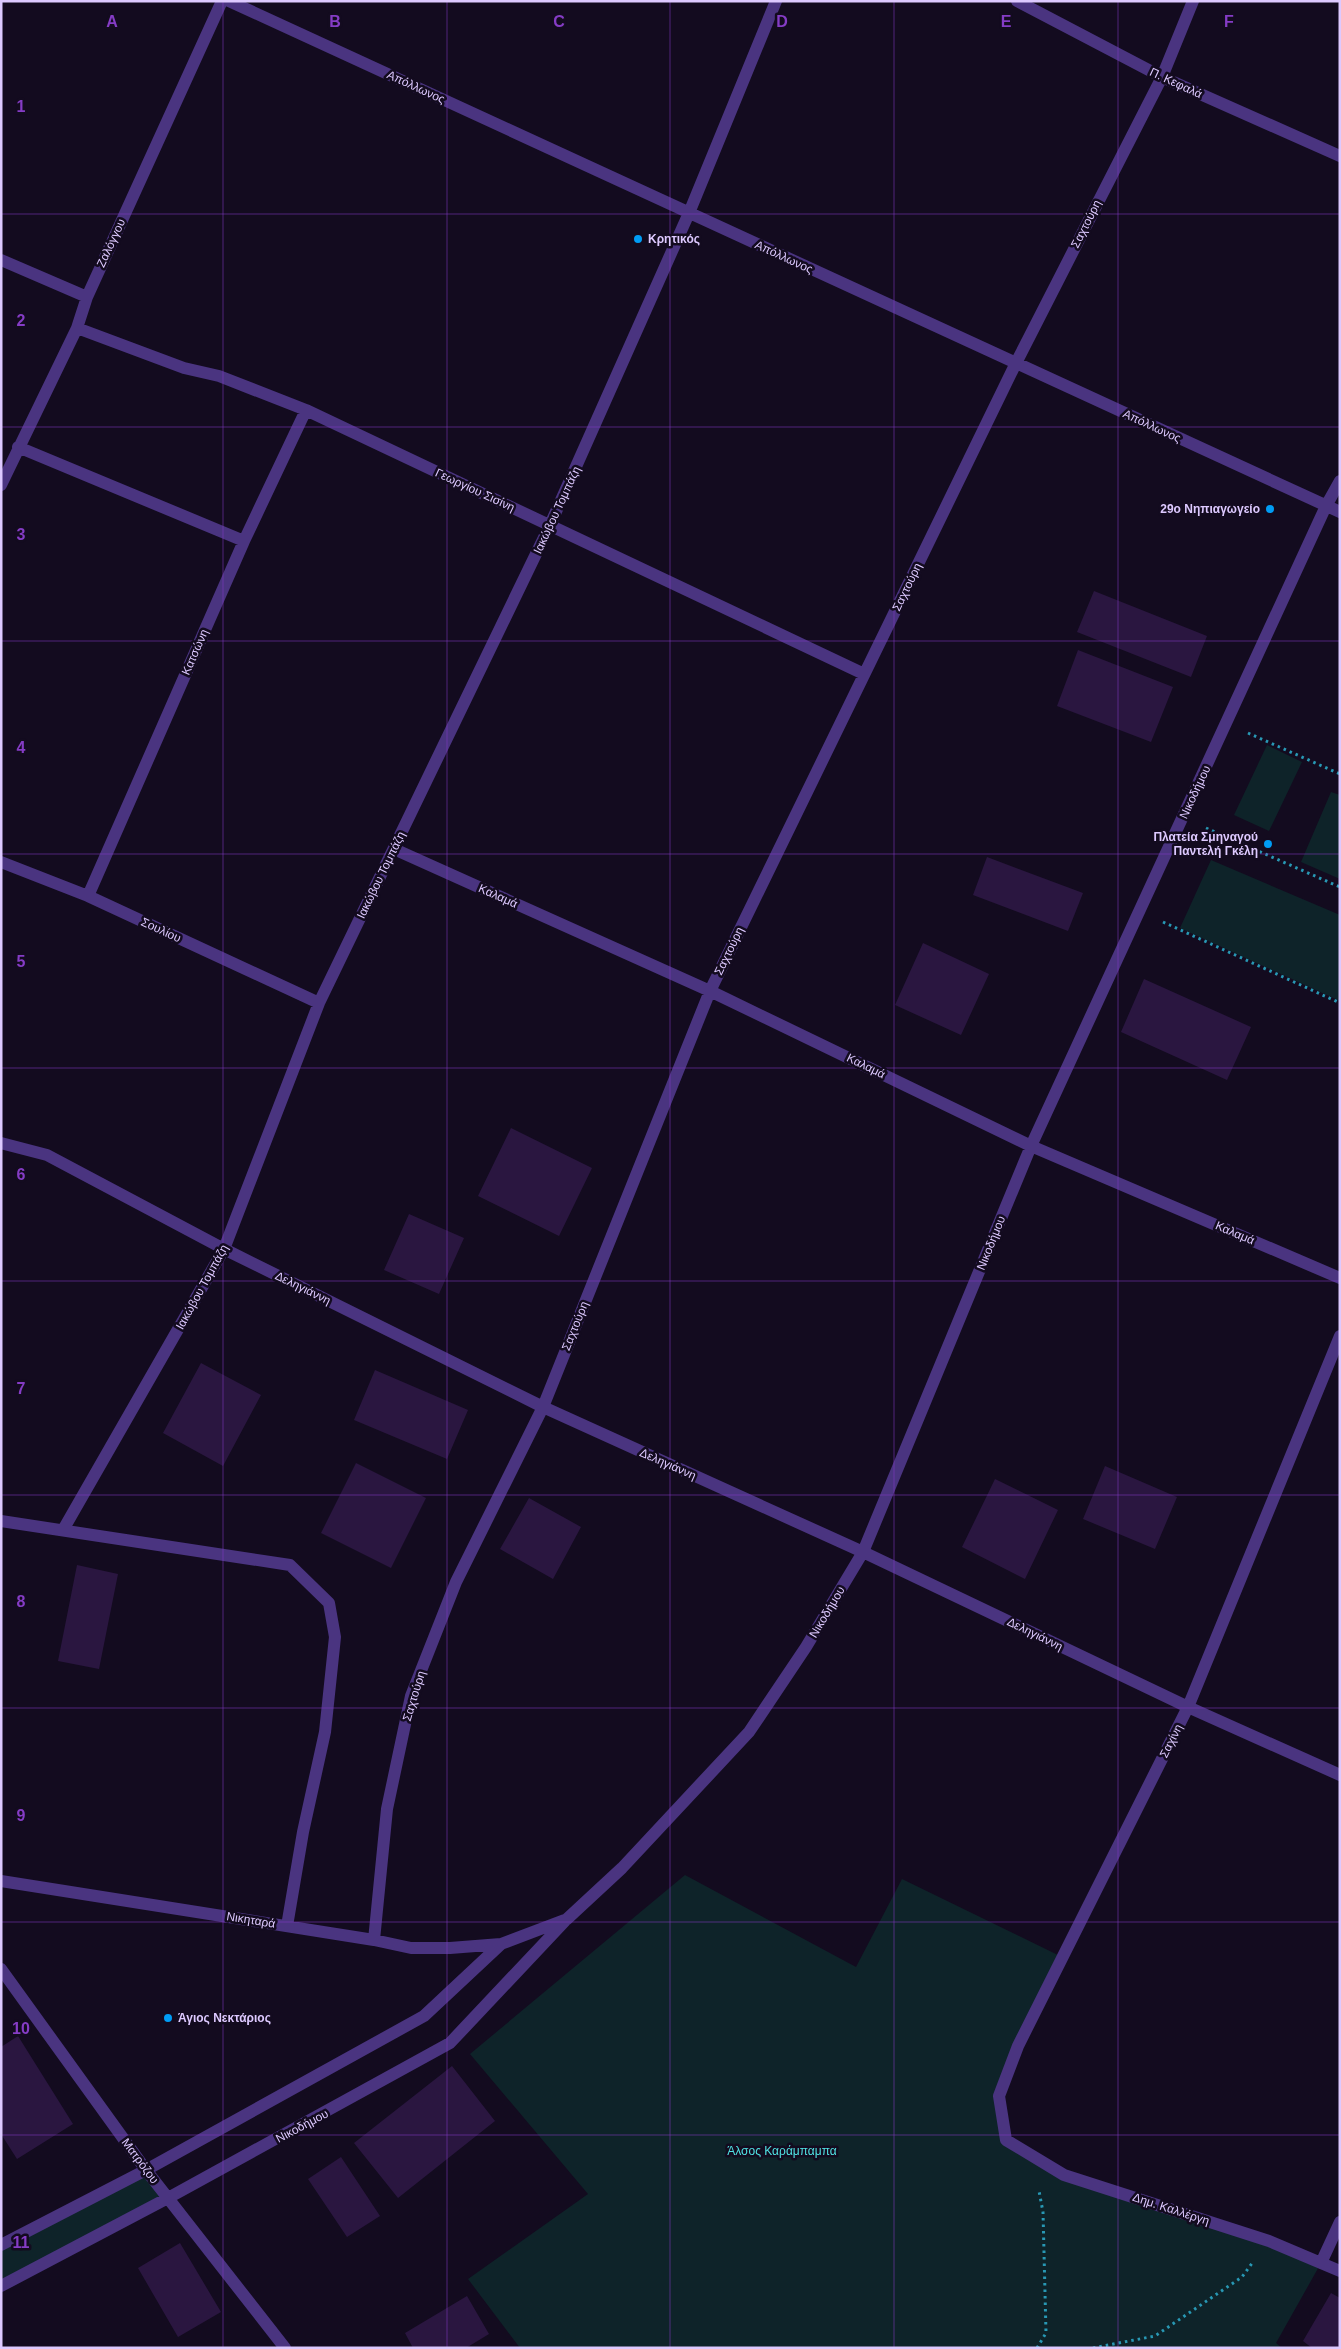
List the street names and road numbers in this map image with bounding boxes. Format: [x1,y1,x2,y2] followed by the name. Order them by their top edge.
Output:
[1148,65,1204,101] street label: Π. Κεφαλά
[385,67,447,107] street label: Απόλλωνος
[1068,198,1104,250] street label: Σαχτούρη
[94,216,128,270] street label: Ζαλόγγου
[753,237,815,277] street label: Απόλλωνος
[1121,406,1183,446] street label: Απόλλωνος
[531,464,583,556] street label: Ιακώβου Τομπάζη
[433,465,517,515] street label: Γεωργίου Σισίνη
[889,561,925,613] street label: Σαχτούρη
[179,627,211,677] street label: Κατσώνη
[1177,763,1213,821] street label: Νικοδήμου
[354,829,408,921] street label: Ιακώβου Τομπάζη
[476,881,520,911] street label: Καλαμά
[139,915,183,945] street label: Σουλίου
[711,925,747,977] street label: Σαχτούρη
[844,1051,888,1081] street label: Καλαμά
[974,1214,1008,1272] street label: Νικοδήμου
[1213,1218,1257,1248] street label: Καλαμά
[173,1242,231,1332] street label: Ιακώβου Τομπάζη
[273,1268,333,1308] street label: Δεληγιάννη
[559,1299,591,1353] street label: Σαχτούρη
[638,1445,698,1483] street label: Δεληγιάννη
[806,1584,848,1640] street label: Νικοδήμου
[1005,1614,1065,1654] street label: Δεληγιάννη
[400,1669,428,1723] street label: Σαχτούρη
[1157,1722,1185,1760] street label: Σαχίνη
[226,1909,276,1931] street label: Νικηταρά
[273,2106,331,2146] street label: Νικοδήμου
[118,2136,162,2186] street label: Ματρόζου
[1131,2190,1211,2228] street label: Δημ. Καλλέργη

